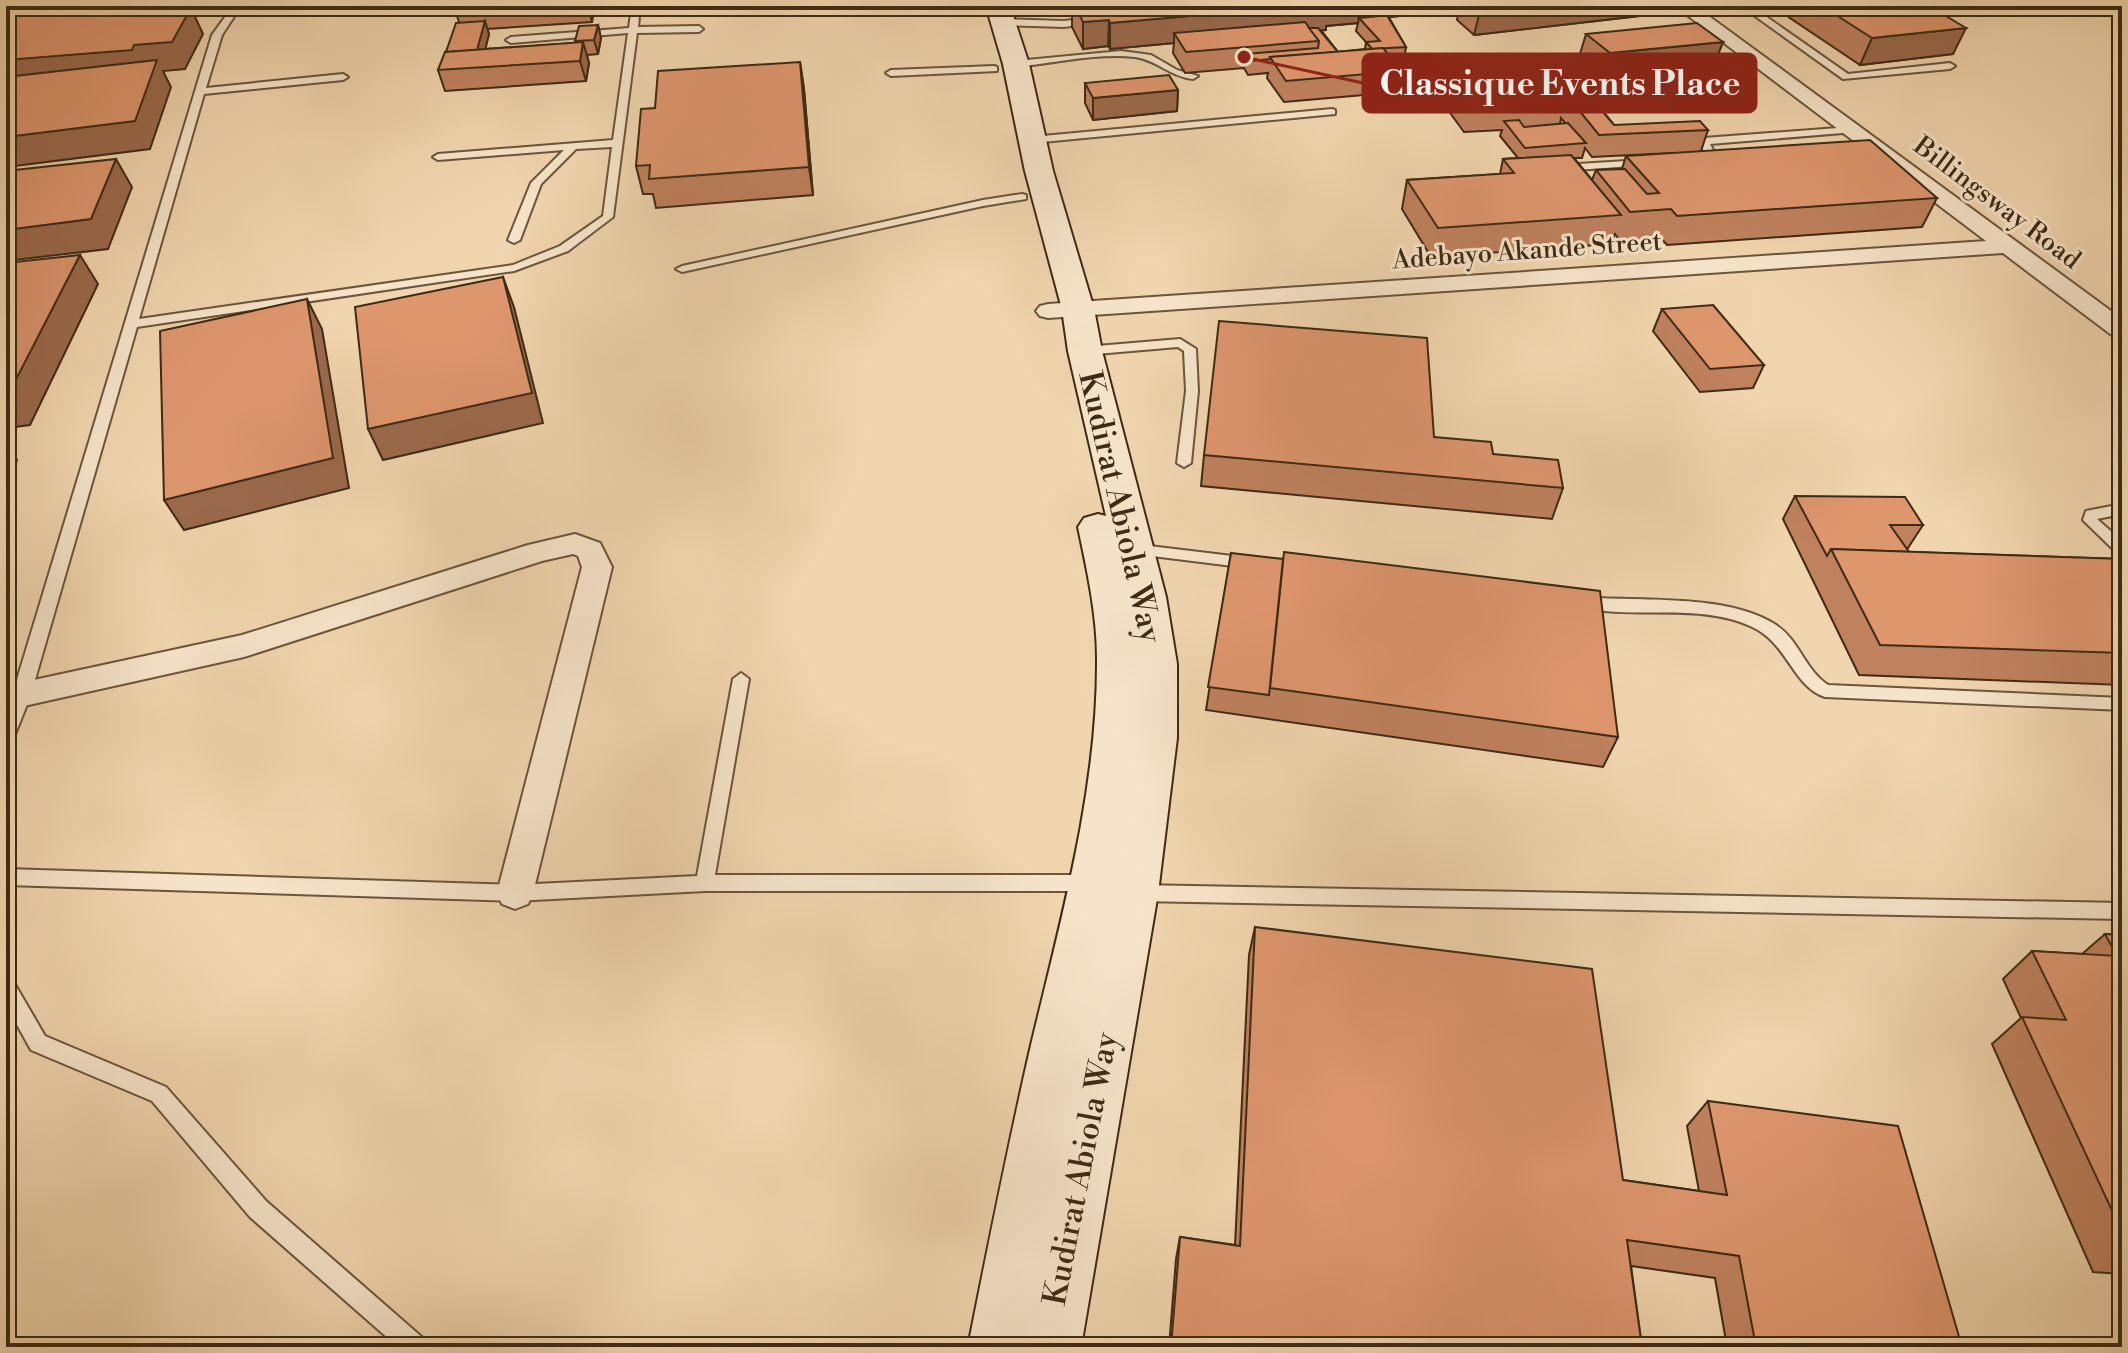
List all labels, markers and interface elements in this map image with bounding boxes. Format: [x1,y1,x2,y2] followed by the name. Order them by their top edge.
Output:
[1363,54,1756,112] callout: Classique Events Place
[1379,64,1741,106] text: Classique Events Place
[1906,129,2087,276] street label: Billingsway Road
[1390,226,1663,276] street label: Adebayo Akande Street
[1069,367,1171,647] street label: Kudirat Abiola Way
[1035,1029,1127,1309] street label: Kudirat Abiola Way

